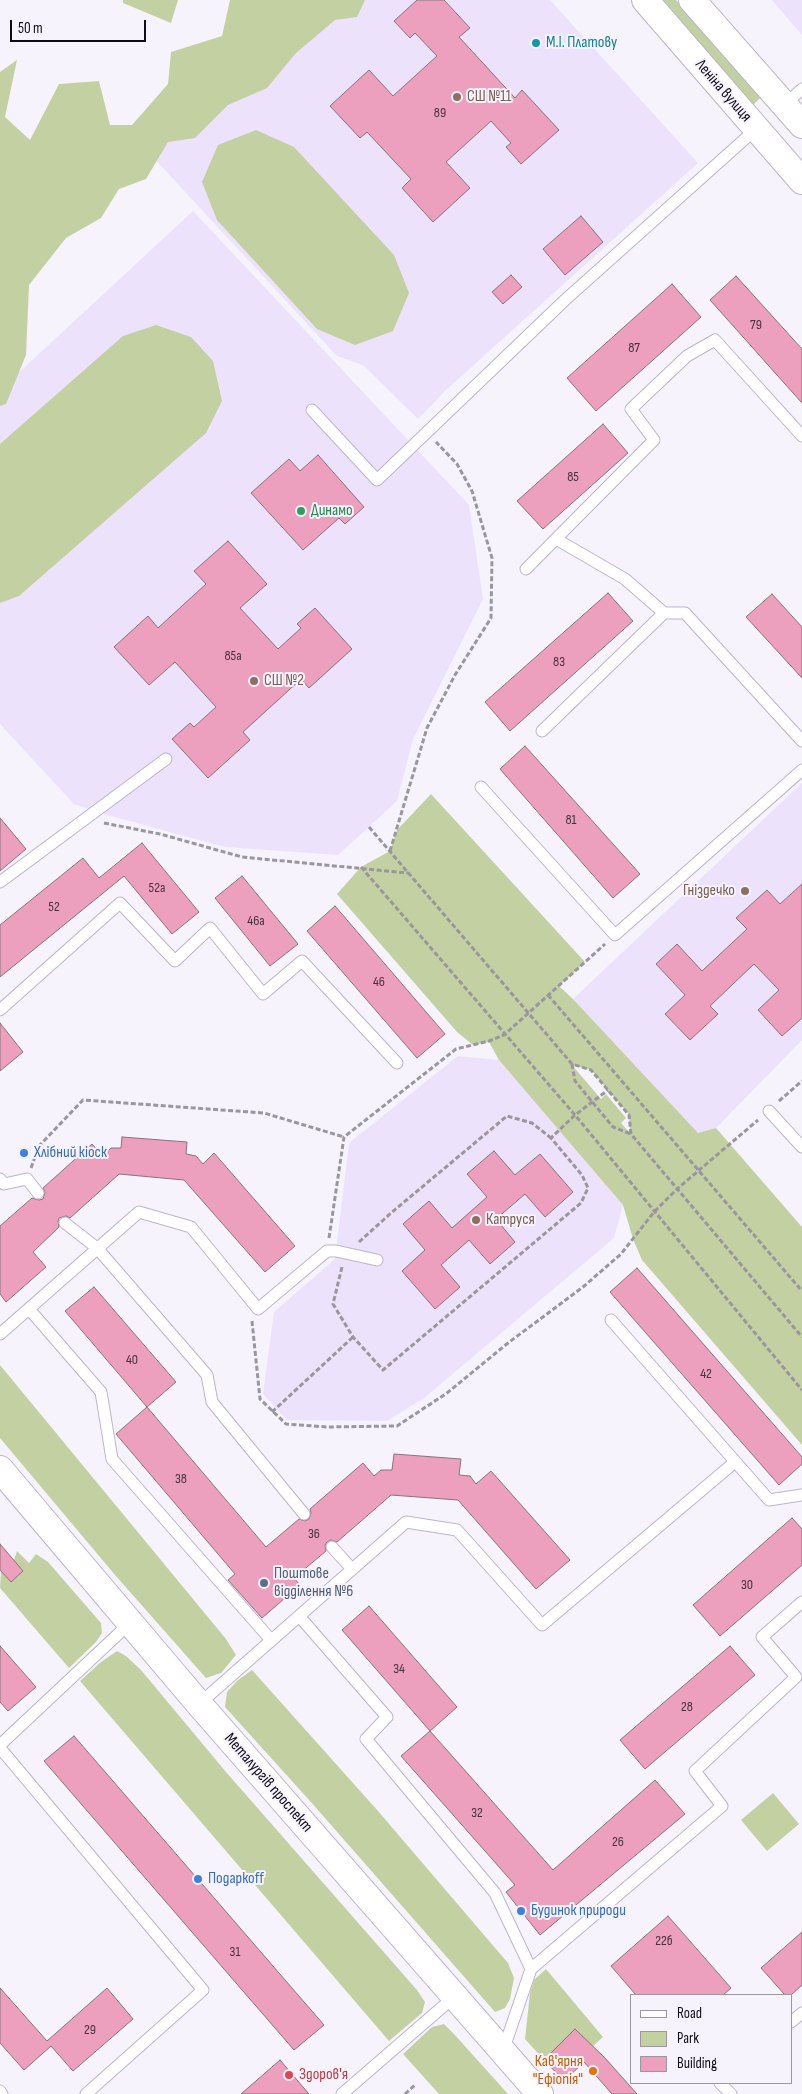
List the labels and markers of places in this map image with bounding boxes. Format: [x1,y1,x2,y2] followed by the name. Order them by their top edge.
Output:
[546,33,617,53] place label: М.І. Платову
[530,37,542,49] marker: М.І. Платову
[467,87,511,107] place label: СШ №11
[451,91,463,103] marker: СШ №11
[311,501,353,521] place label: Динамо
[295,505,307,517] marker: Динамо
[264,671,304,691] place label: СШ №2
[248,675,260,687] marker: СШ №2
[683,881,735,901] place label: Гніздечко
[739,885,751,897] marker: Гніздечко
[34,1143,107,1163] place label: Хлібний кіоск
[18,1147,30,1159] marker: Хлібний кіоск
[486,1210,535,1230] place label: Катруся
[470,1214,482,1226] marker: Катруся
[274,1564,353,1602] place label: Поштове відділення №6
[258,1577,270,1589] marker: Поштове відділення №6
[208,1869,264,1889] place label: Подаркоff
[192,1873,204,1885] marker: Подаркоff
[531,1901,626,1921] place label: Будинок природи
[515,1905,527,1917] marker: Будинок природи
[533,2052,583,2090] place label: Кав'ярня "Ефіопія"
[299,2065,348,2085] place label: Здоров'я
[587,2065,599,2077] marker: Кав'ярня "Ефіопія"
[283,2069,295,2081] marker: Здоров'я

